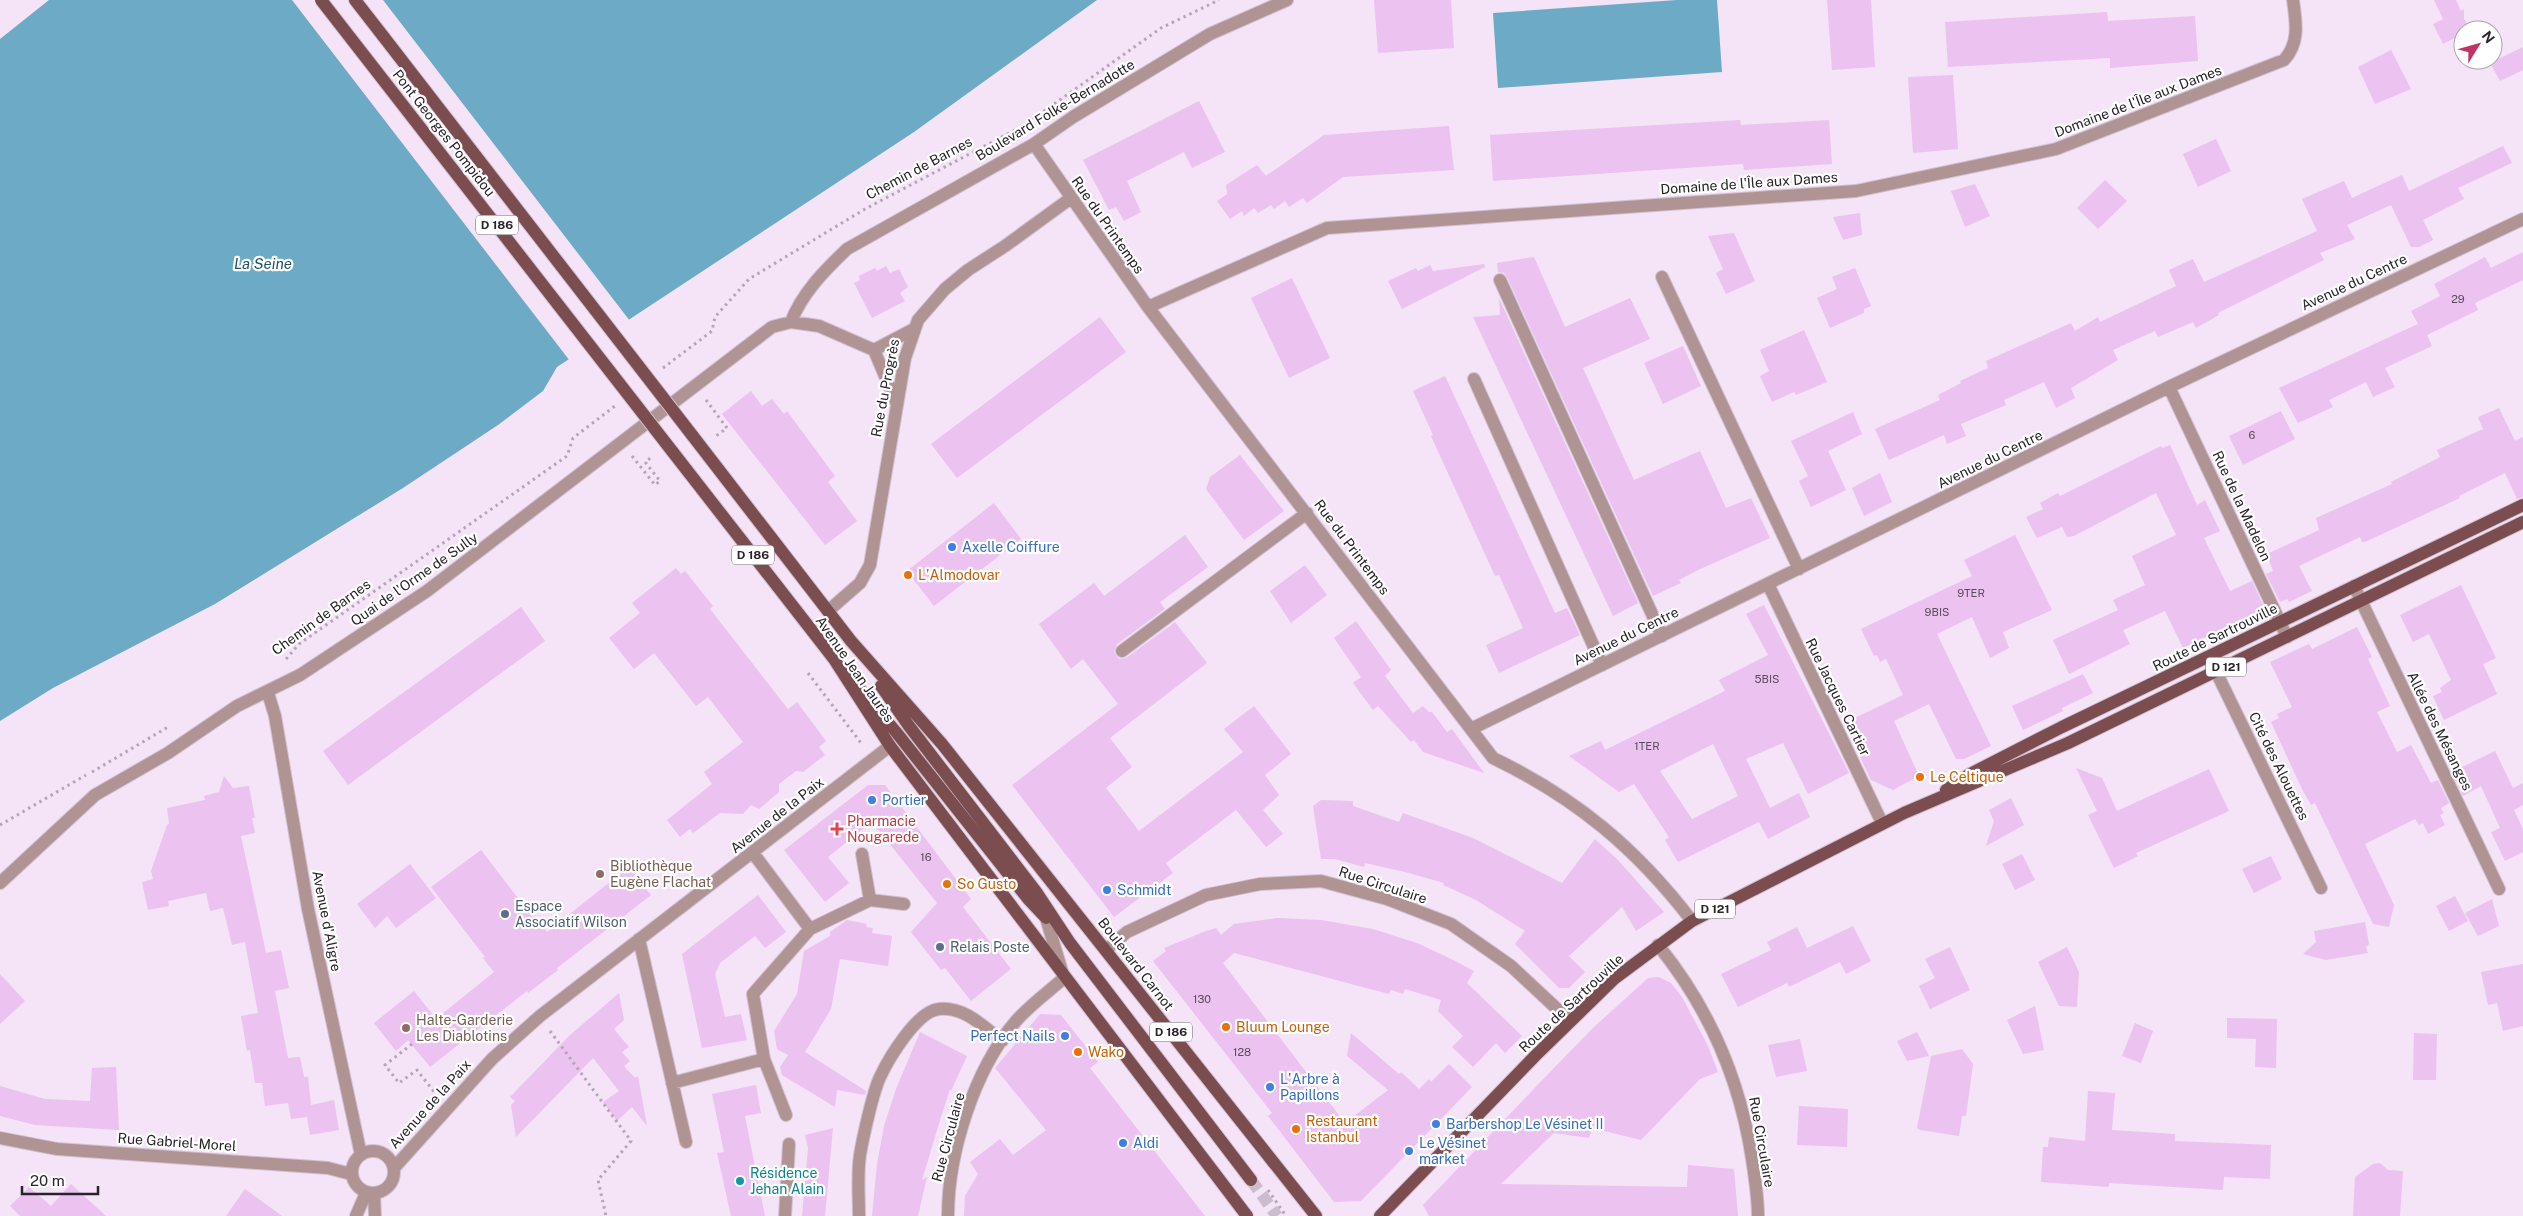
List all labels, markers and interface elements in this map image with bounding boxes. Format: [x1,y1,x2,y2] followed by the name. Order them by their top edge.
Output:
[2453,20,2503,70] north arrow
[2479,28,2498,46] text: N
[973,56,1137,164] street label: Boulevard Folke-Bernadotte
[2052,61,2224,140] street label: Domaine de l'Île aux Dames
[390,66,498,200] street label: Pont Georges Pompidou
[863,133,975,203] street label: Chemin de Barnes
[1660,168,1838,197] street label: Domaine de l'Île aux Dames
[1069,173,1147,277] street label: Rue du Printemps
[476,216,518,234] road number: D 186
[2298,250,2410,314] street label: Avenue du Centre
[234,255,292,272] water label: La Seine
[2451,293,2465,305] house number: 29
[868,338,902,438] street label: Rue du Progrès
[1935,427,2045,491] street label: Avenue du Centre
[2249,429,2256,441] house number: 6
[2209,448,2275,564] street label: Rue de la Madelon
[1311,496,1393,598] street label: Rue du Printemps
[347,529,481,629] street label: Quai de l'Orme de Sully
[962,539,1060,555] place label: Axelle Coiffure
[946,541,958,553] marker: Axelle Coiffure
[732,546,774,564] road number: D 186
[918,567,1000,583] place label: L'Almodovar
[902,569,914,581] marker: L'Almodovar
[269,576,373,658] street label: Chemin de Barnes
[1957,587,1985,599] house number: 9TER
[2150,600,2280,674] street label: Route de Sartrouville
[1571,604,1681,668] street label: Avenue du Centre
[1925,606,1949,618] house number: 9BIS
[812,613,898,725] street label: Avenue Jean Jaurès
[1803,635,1873,759] street label: Rue Jacques Cartier
[2206,658,2246,676] road number: D 121
[2404,669,2476,793] street label: Allée des Mésanges
[1755,673,1779,685] house number: 5BIS
[2246,709,2312,823] street label: Cité des Alouettes
[1634,740,1660,752] house number: 1TER
[1930,769,2004,785] place label: Le Celtique
[1914,771,1926,783] marker: Le Celtique
[727,774,827,856] street label: Avenue de la Paix
[882,792,926,808] place label: Portier
[866,794,878,806] marker: Portier
[847,813,919,845] place label: Pharmacie Nougarede
[831,823,843,835] marker: Pharmacie Nougarede
[920,851,932,863] house number: 16
[610,858,711,890] place label: Bibliothèque Eugène Flachat
[1337,863,1429,907] street label: Rue Circulaire
[594,868,606,880] marker: Bibliothèque Eugène Flachat
[309,869,345,973] street label: Avenue d'Aligre
[957,876,1016,892] place label: So Gusto
[941,878,953,890] marker: So Gusto
[1117,882,1171,898] place label: Schmidt
[1101,884,1113,896] marker: Schmidt
[515,898,627,930] place label: Espace Associatif Wilson
[1695,900,1735,919] road number: D 121
[499,908,511,920] marker: Espace Associatif Wilson
[1095,915,1177,1013] street label: Boulevard Carnot
[950,939,1030,955] place label: Relais Poste
[934,941,946,953] marker: Relais Poste
[1516,950,1627,1056] street label: Route de Sartrouville
[1193,993,1211,1005] house number: 130
[416,1012,513,1044] place label: Halte-Garderie Les Diablotins
[1236,1019,1330,1035] place label: Bluum Lounge
[1220,1021,1232,1033] marker: Bluum Lounge
[400,1022,412,1034] marker: Halte-Garderie Les Diablotins
[1150,1022,1192,1042] road number: D 186
[970,1028,1055,1044] place label: Perfect Nails
[1059,1030,1071,1042] marker: Perfect Nails
[1088,1044,1124,1060] place label: Wako
[1072,1046,1084,1058] marker: Wako
[1233,1046,1251,1058] house number: 128
[386,1056,474,1152] street label: Avenue de la Paix
[1280,1071,1340,1103] place label: L'Arbre à Papillons
[1264,1081,1276,1093] marker: L'Arbre à Papillons
[928,1091,968,1183] street label: Rue Circulaire
[1746,1095,1778,1189] street label: Rue Circulaire
[1306,1113,1378,1145] place label: Restaurant Istanbul
[1446,1116,1604,1132] place label: Barbershop Le Vésinet II
[1430,1118,1442,1130] marker: Barbershop Le Vésinet II
[1290,1123,1302,1135] marker: Restaurant Istanbul
[117,1130,237,1154] street label: Rue Gabriel-Morel
[1133,1135,1159,1151] place label: Aldi
[1419,1135,1486,1167] place label: Le Vésinet market
[1117,1137,1129,1149] marker: Aldi
[1403,1145,1415,1157] marker: Le Vésinet market
[22,1164,99,1196] scale bar
[750,1165,824,1197] place label: Résidence Jehan Alain
[30,1172,65,1189] text: 20 m
[734,1175,746,1187] marker: Résidence Jehan Alain

